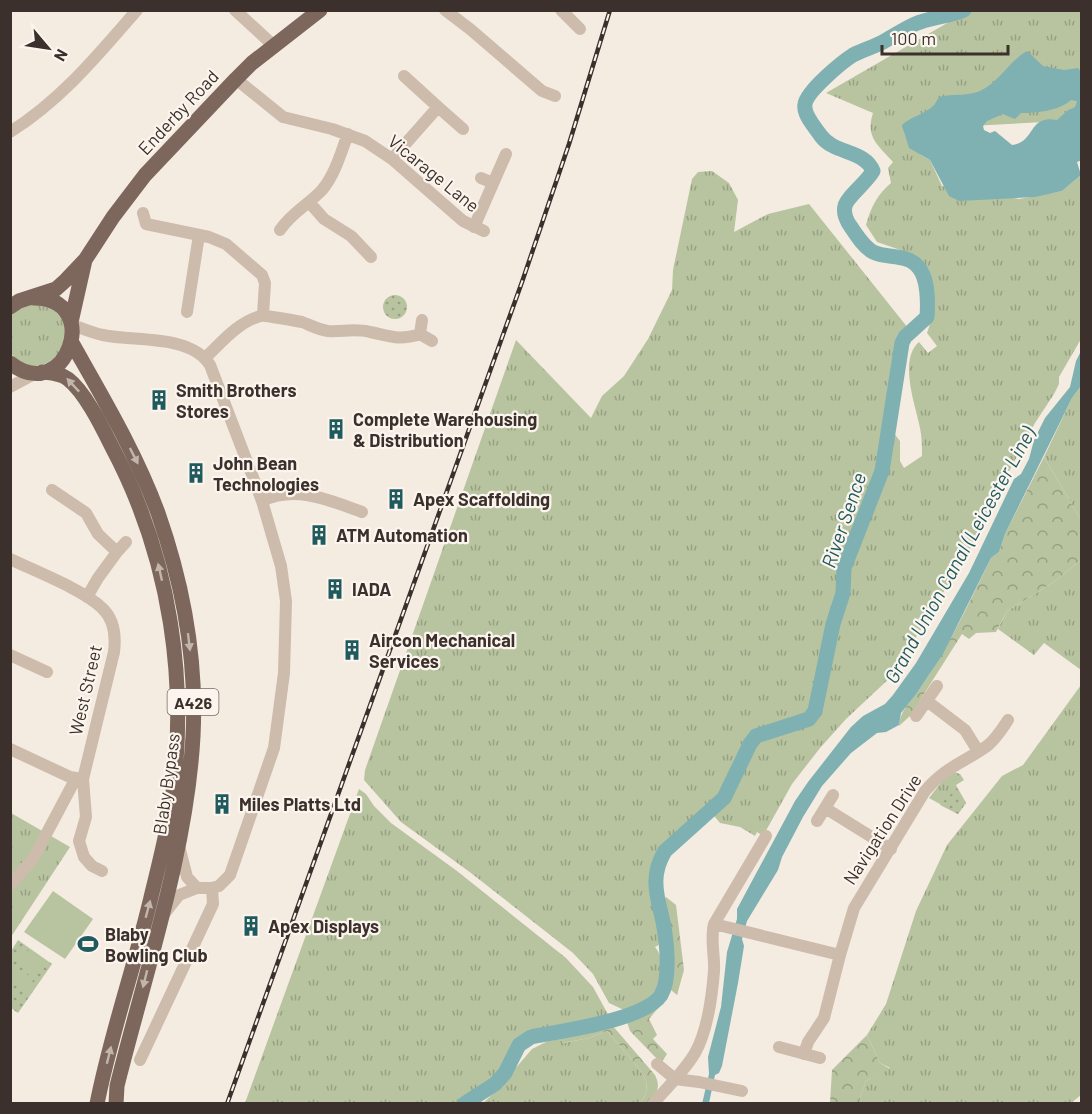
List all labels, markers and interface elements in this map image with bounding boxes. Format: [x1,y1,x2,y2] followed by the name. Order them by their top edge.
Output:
[18,18,78,78] north arrow
[882,18,1008,56] scale bar
[891,27,936,49] text: 100 m
[51,46,72,65] text: N
[133,65,223,159] street label: Enderby Road
[384,130,484,216] street label: Vicarage Lane
[66,378,80,393] one-way arrow
[176,379,296,422] place label: Smith Brothers Stores
[147,388,171,412] building icon: Smith Brothers Stores
[353,408,537,451] place label: Complete Warehousing & Distribution
[324,417,348,441] building icon: Complete Warehousing & Distribution
[878,422,1040,687] water label: Grand Union Canal (Leicester Line)
[128,447,138,465] one-way arrow
[213,452,319,495] place label: John Bean Technologies
[184,461,208,485] building icon: John Bean Technologies
[815,469,871,571] water label: River Sence
[384,487,408,511] building icon: Apex Scaffolding
[413,488,550,510] place label: Apex Scaffolding
[307,523,331,547] building icon: ATM Automation
[336,524,468,546] place label: ATM Automation
[155,563,165,581] one-way arrow
[323,577,347,601] building icon: IADA
[352,578,391,600] place label: IADA
[369,629,515,672] place label: Aircon Mechanical Services
[184,632,194,651] one-way arrow
[340,638,364,662] building icon: Aircon Mechanical Services
[64,643,106,737] street label: West Street
[168,689,218,715] road number: A426
[148,732,184,836] street label: Blaby Bypass
[838,770,926,888] street label: Navigation Drive
[210,792,234,816] building icon: Miles Platts Ltd
[239,793,361,815] place label: Miles Platts Ltd
[144,900,153,918] one-way arrow
[239,914,263,938] building icon: Apex Displays
[268,915,379,937] place label: Apex Displays
[105,923,208,966] place label: Blaby Bowling Club
[76,932,100,956] sports icon: Blaby Bowling Club
[140,970,149,988] one-way arrow
[104,1046,114,1064] one-way arrow

